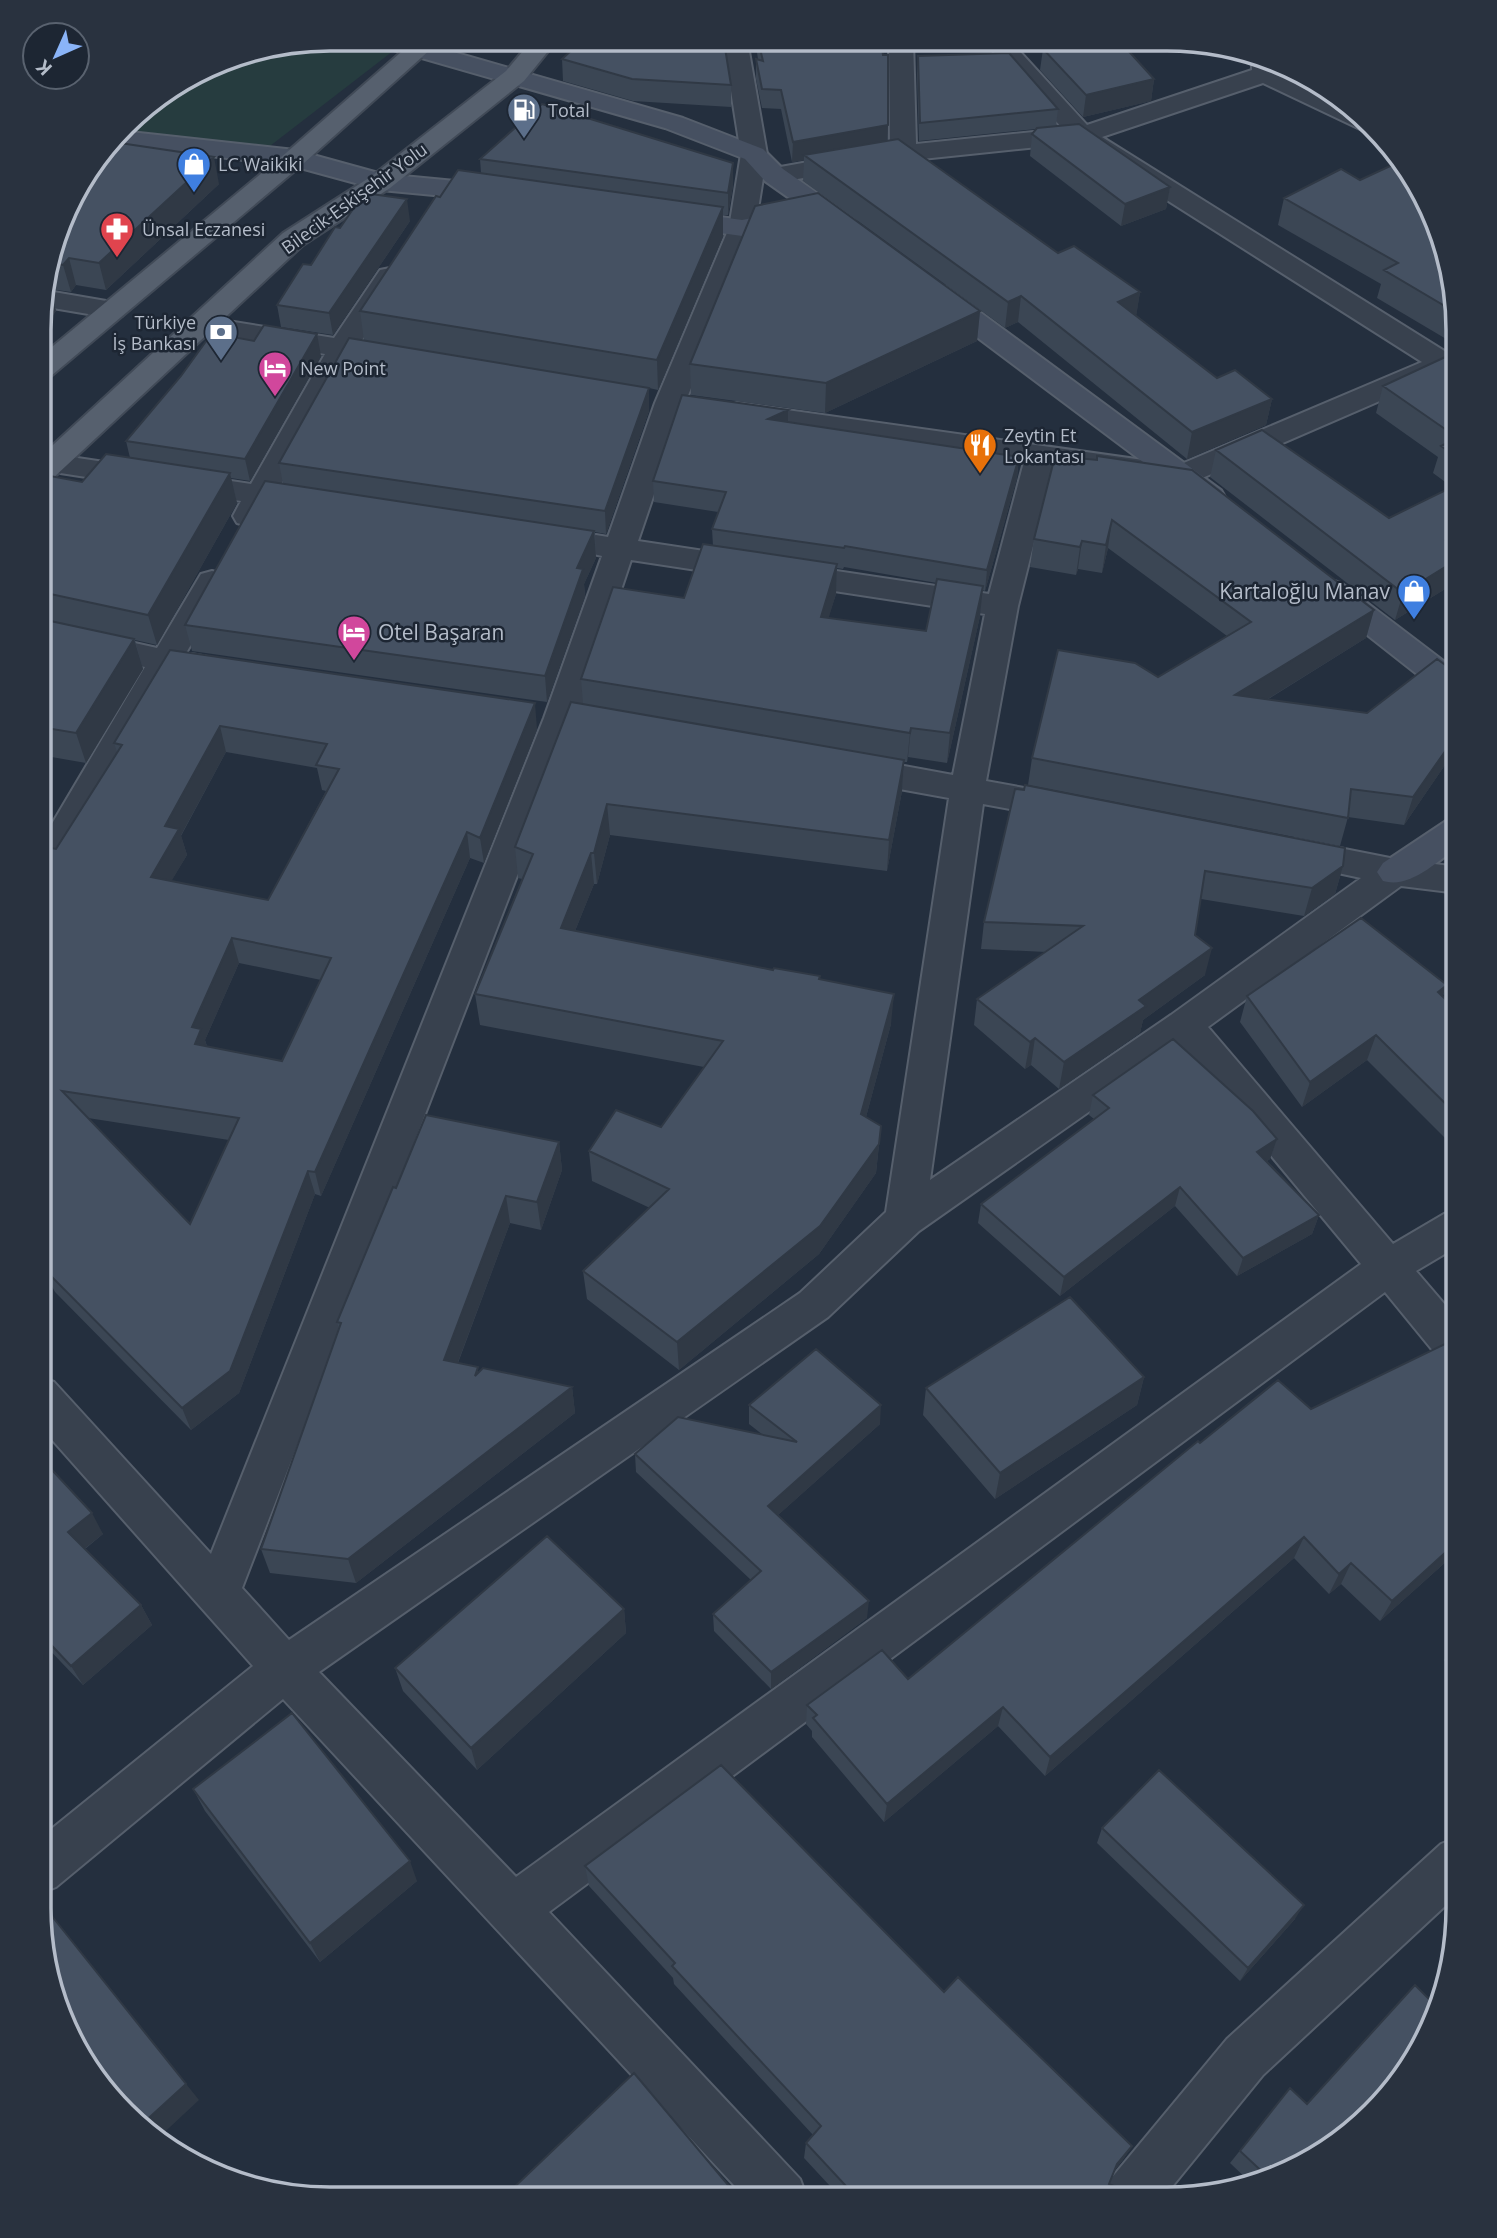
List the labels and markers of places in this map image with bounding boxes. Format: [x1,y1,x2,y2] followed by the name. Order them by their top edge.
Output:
[505,91,543,140] fuel station icon: Total
[548,98,590,122] place label: Total
[175,145,213,194] shop icon: LC Waikiki
[218,152,303,176] place label: LC Waikiki
[98,210,136,259] pharmacy icon: Ünsal Eczanesi
[142,217,265,241] place label: Ünsal Eczanesi
[112,310,196,355] place label: Türkiye İş Bankası
[202,313,240,362] bank icon: Türkiye İş Bankası
[256,349,294,398] hotel icon: New Point
[300,356,386,380] place label: New Point
[1004,423,1084,468] place label: Zeytin Et Lokantası
[961,426,999,475] restaurant icon: Zeytin Et Lokantası
[1395,572,1433,621] shop icon: Kartaloğlu Manav
[1219,577,1390,605] place label: Kartaloğlu Manav
[335,613,373,662] hotel icon: Otel Başaran
[378,618,504,646] place label: Otel Başaran

